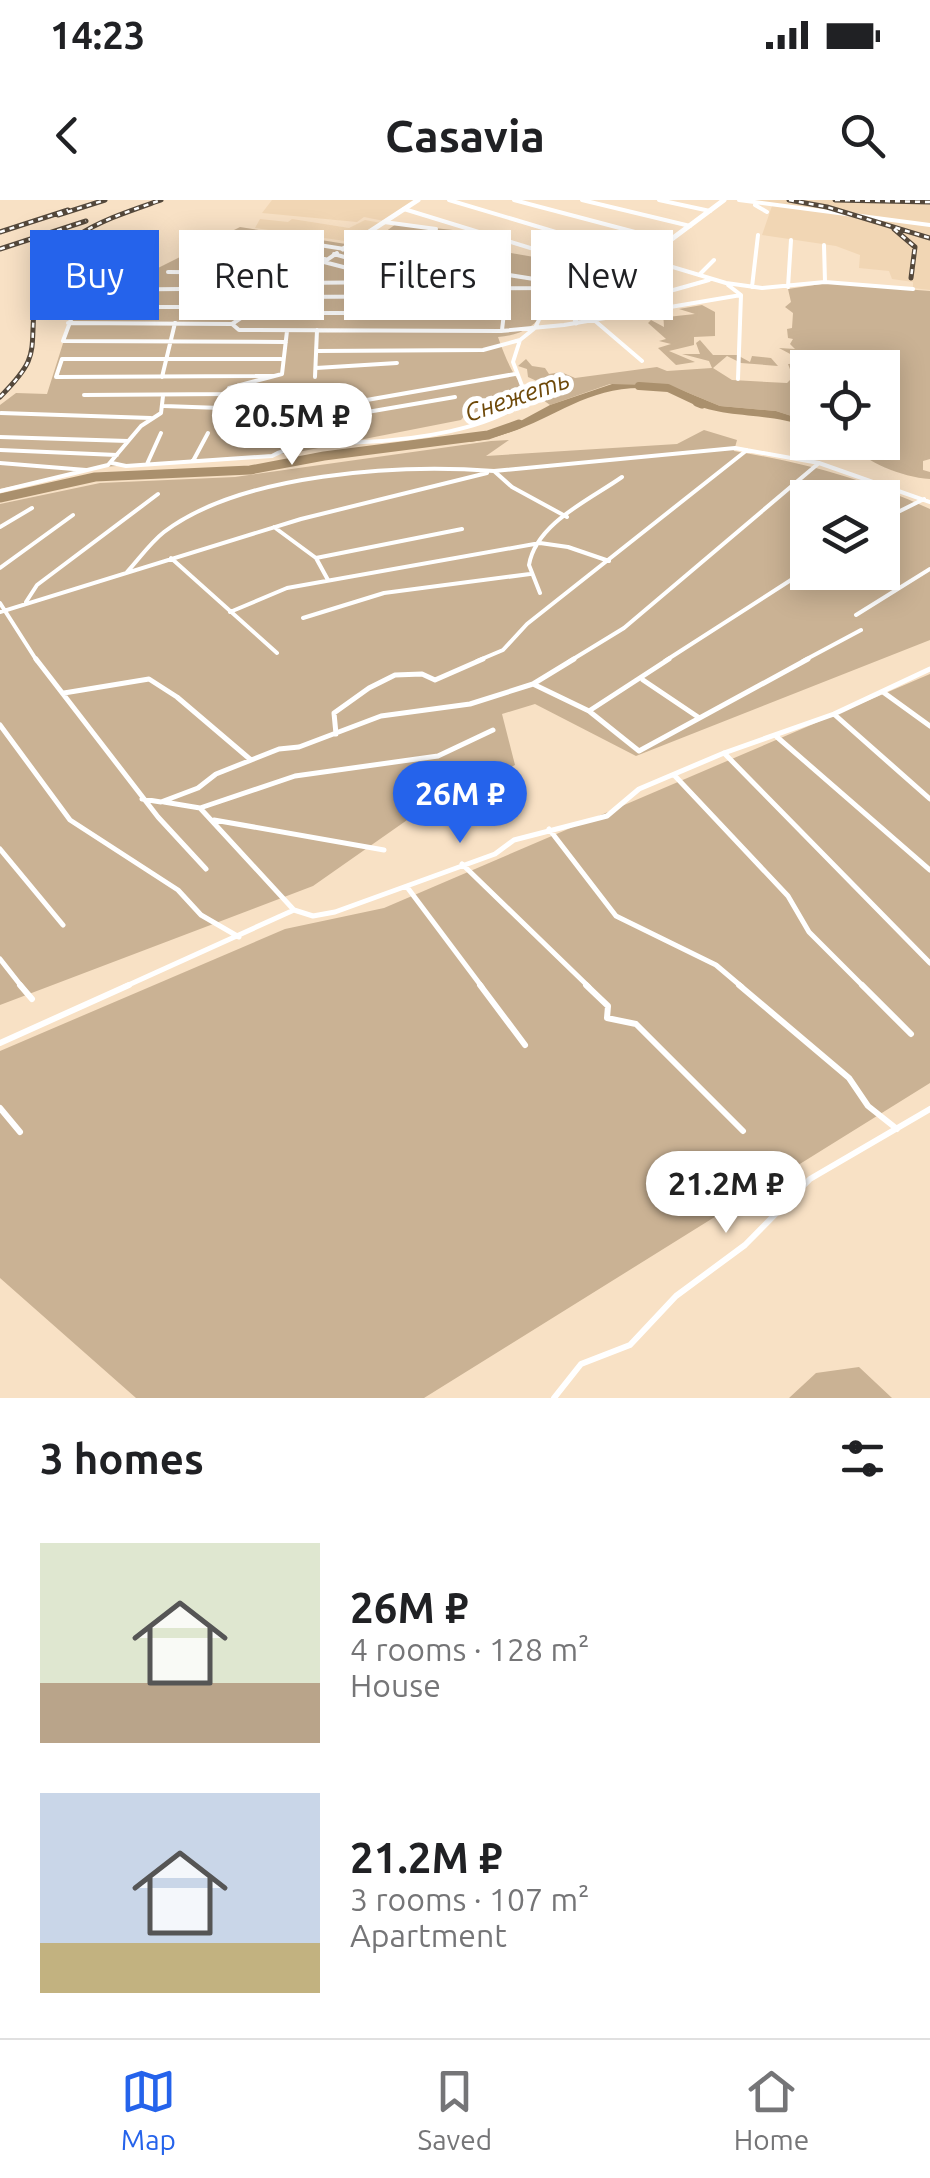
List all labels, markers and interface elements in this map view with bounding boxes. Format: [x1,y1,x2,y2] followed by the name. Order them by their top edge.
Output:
[50,14,145,56] text: 14:23
[40,108,95,163] icon: back
[835,108,890,163] icon: search
[385,110,545,161] text: Casavia
[30,230,159,320] chip: Buy
[179,230,324,320] chip: Rent
[344,230,511,320] chip: Filters
[531,230,673,320] chip: New
[790,350,900,590] map controls
[790,350,900,460] button: locate
[461,365,573,427] water label: Снежеть
[200,383,384,468] pin: 20.5M ₽
[234,397,350,433] text: 20.5M ₽
[790,480,900,590] button: layers
[390,761,530,846] pin: 26M ₽
[415,775,505,811] text: 26M ₽
[634,1151,818,1236] pin: 21.2M ₽
[668,1165,784,1201] text: 21.2M ₽
[835,1431,890,1486] icon: filters
[40,1435,204,1482] text: 3 homes
[120,1583,240,1703] icon: home
[350,1584,468,1631] text: 26M ₽
[350,1631,590,1667] text: 4 rooms · 128 m²
[350,1667,441,1703] text: House
[120,1833,240,1953] icon: home
[350,1834,502,1881] text: 21.2M ₽
[350,1881,590,1917] text: 3 rooms · 107 m²
[350,1917,507,1953] text: Apartment
[121,2064,176,2155] tab: Map
[418,2064,492,2155] tab: Saved
[734,2064,809,2155] tab: Home

